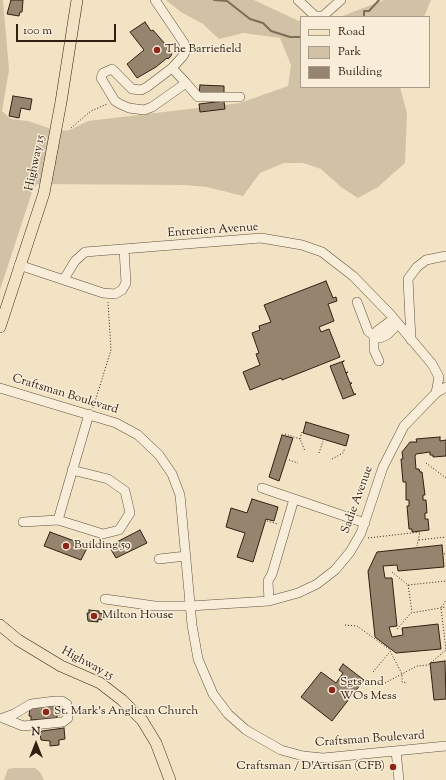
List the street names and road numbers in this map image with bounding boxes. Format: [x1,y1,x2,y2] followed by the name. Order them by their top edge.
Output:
[23,134,49,192] street label: Highway 15
[167,221,259,241] street label: Entretien Avenue
[10,372,120,418] street label: Craftsman Boulevard
[339,464,377,536] street label: Sadie Avenue
[59,644,115,684] street label: Highway 15
[315,729,425,751] street label: Craftsman Boulevard

